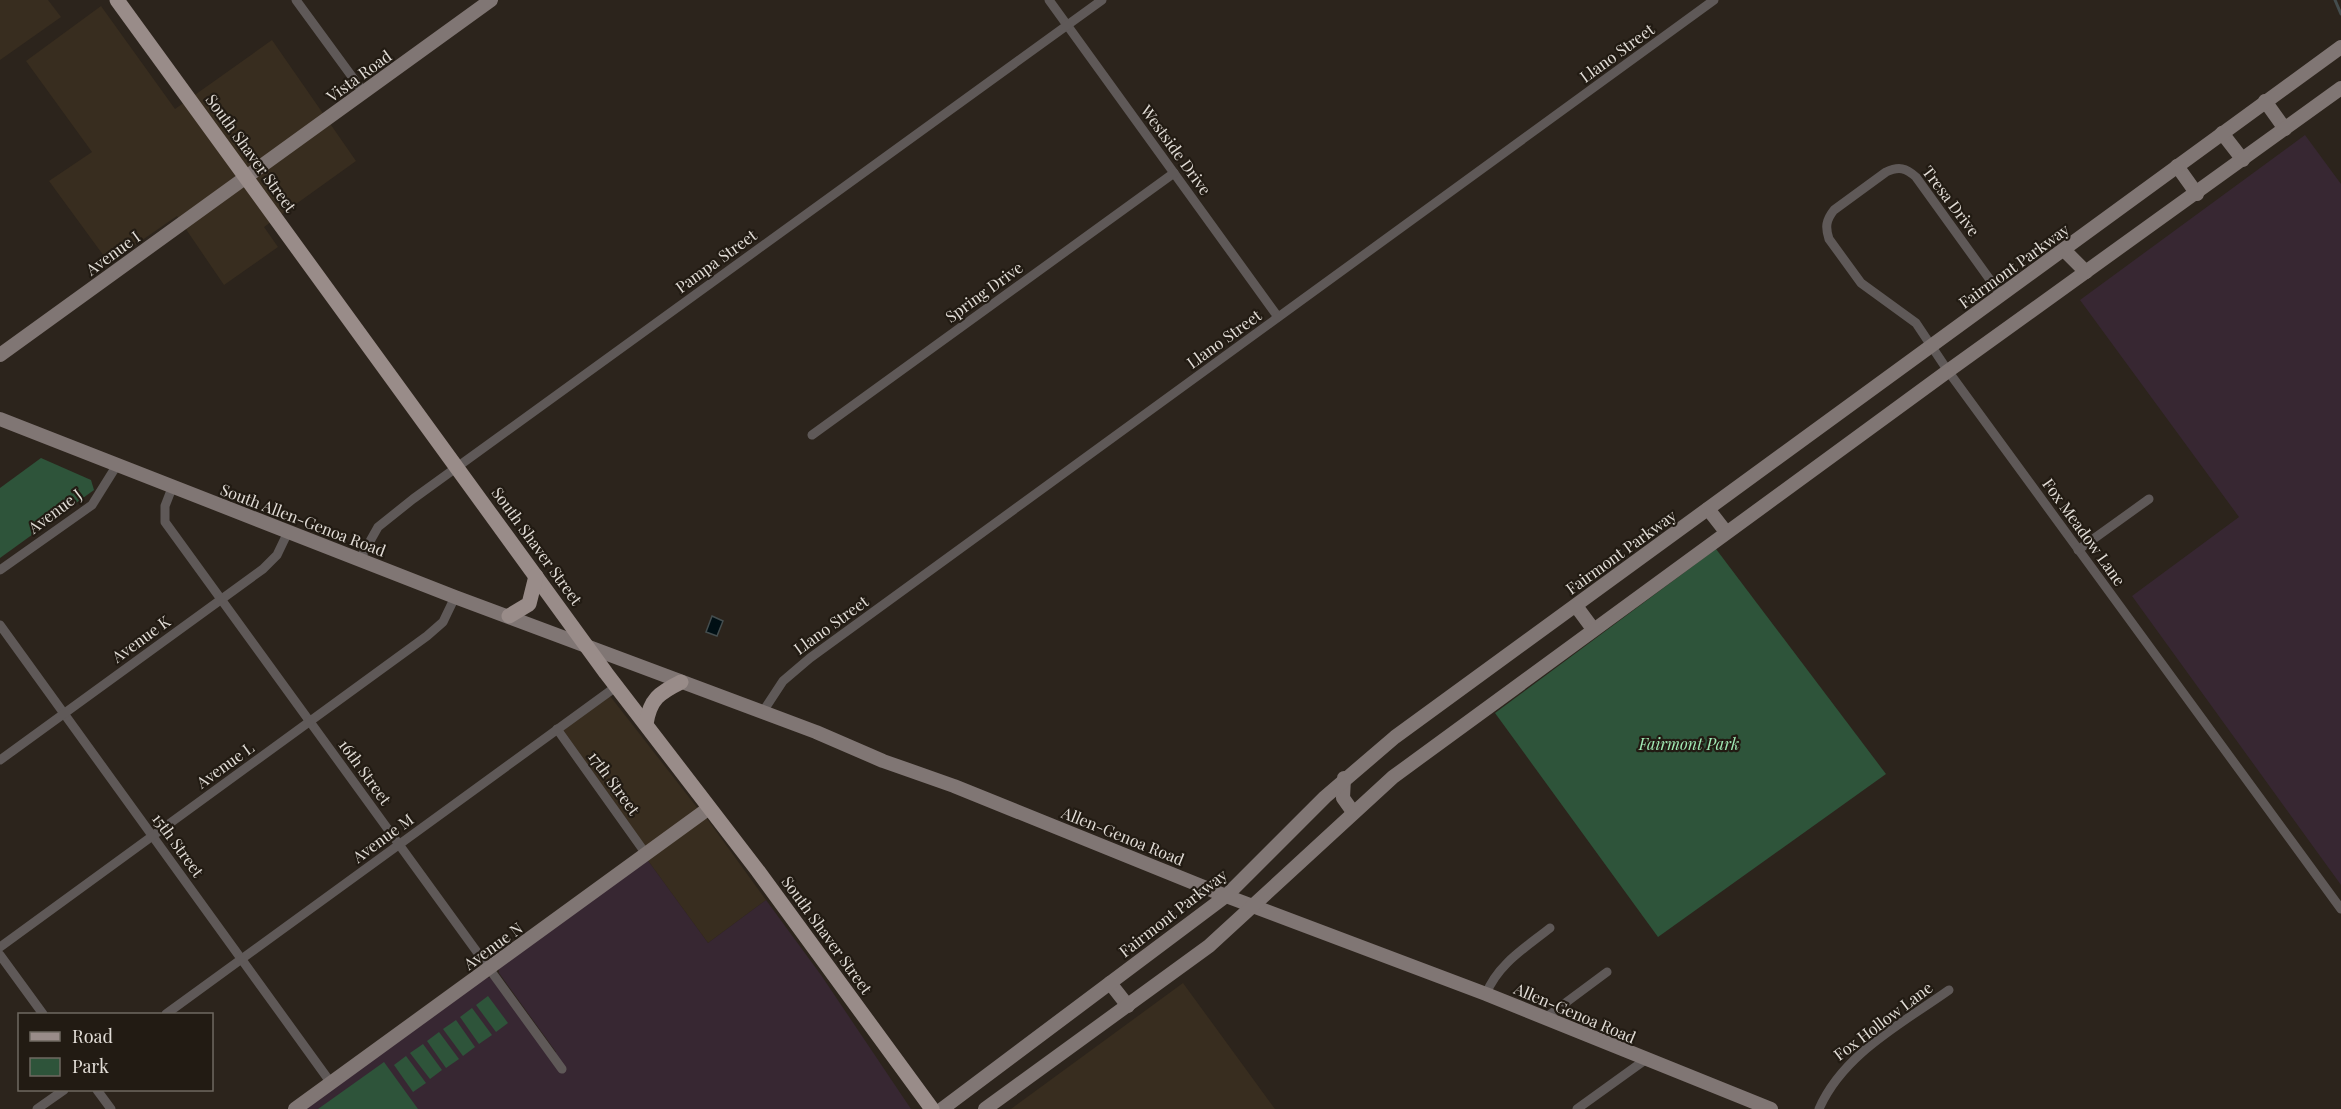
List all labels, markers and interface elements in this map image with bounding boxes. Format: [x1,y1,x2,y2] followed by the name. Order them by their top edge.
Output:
[1575,18,1658,87] street label: Llano Street
[321,45,395,107] street label: Vista Road
[201,89,302,216] street label: South Shaver Street
[1136,100,1216,199] street label: Westside Drive
[1918,161,1985,240] street label: Tresa Drive
[1954,218,2073,313] street label: Fairmont Parkway
[671,224,761,297] street label: Pampa Street
[81,226,144,280] street label: Avenue I
[941,256,1027,327] street label: Spring Drive
[1182,304,1265,373] street label: Llano Street
[2038,474,2130,590] street label: Fox Meadow Lane
[217,478,389,561] street label: South Allen-Genoa Road
[487,482,588,609] street label: South Shaver Street
[23,484,86,538] street label: Avenue J
[1561,504,1680,599] street label: Fairmont Parkway
[789,590,872,659] street label: Llano Street
[107,610,175,667] street label: Avenue K
[1638,733,1739,754] park label: Fairmont Park
[335,735,396,809] street label: 16th Street
[191,737,258,793] street label: Avenue L
[584,746,645,819] street label: 17th Street
[1058,801,1188,870] street label: Allen-Genoa Road
[148,808,209,881] street label: 15th Street
[347,808,418,867] street label: Avenue M
[1114,864,1231,961] street label: Fairmont Parkway
[777,871,878,998] street label: South Shaver Street
[458,917,526,975] street label: Avenue N
[1510,977,1639,1048] street label: Allen-Genoa Road
[1829,977,1936,1065] street label: Fox Hollow Lane
[18,1013,213,1091] legend
[72,1024,113,1048] text: Road
[72,1054,109,1078] text: Park

